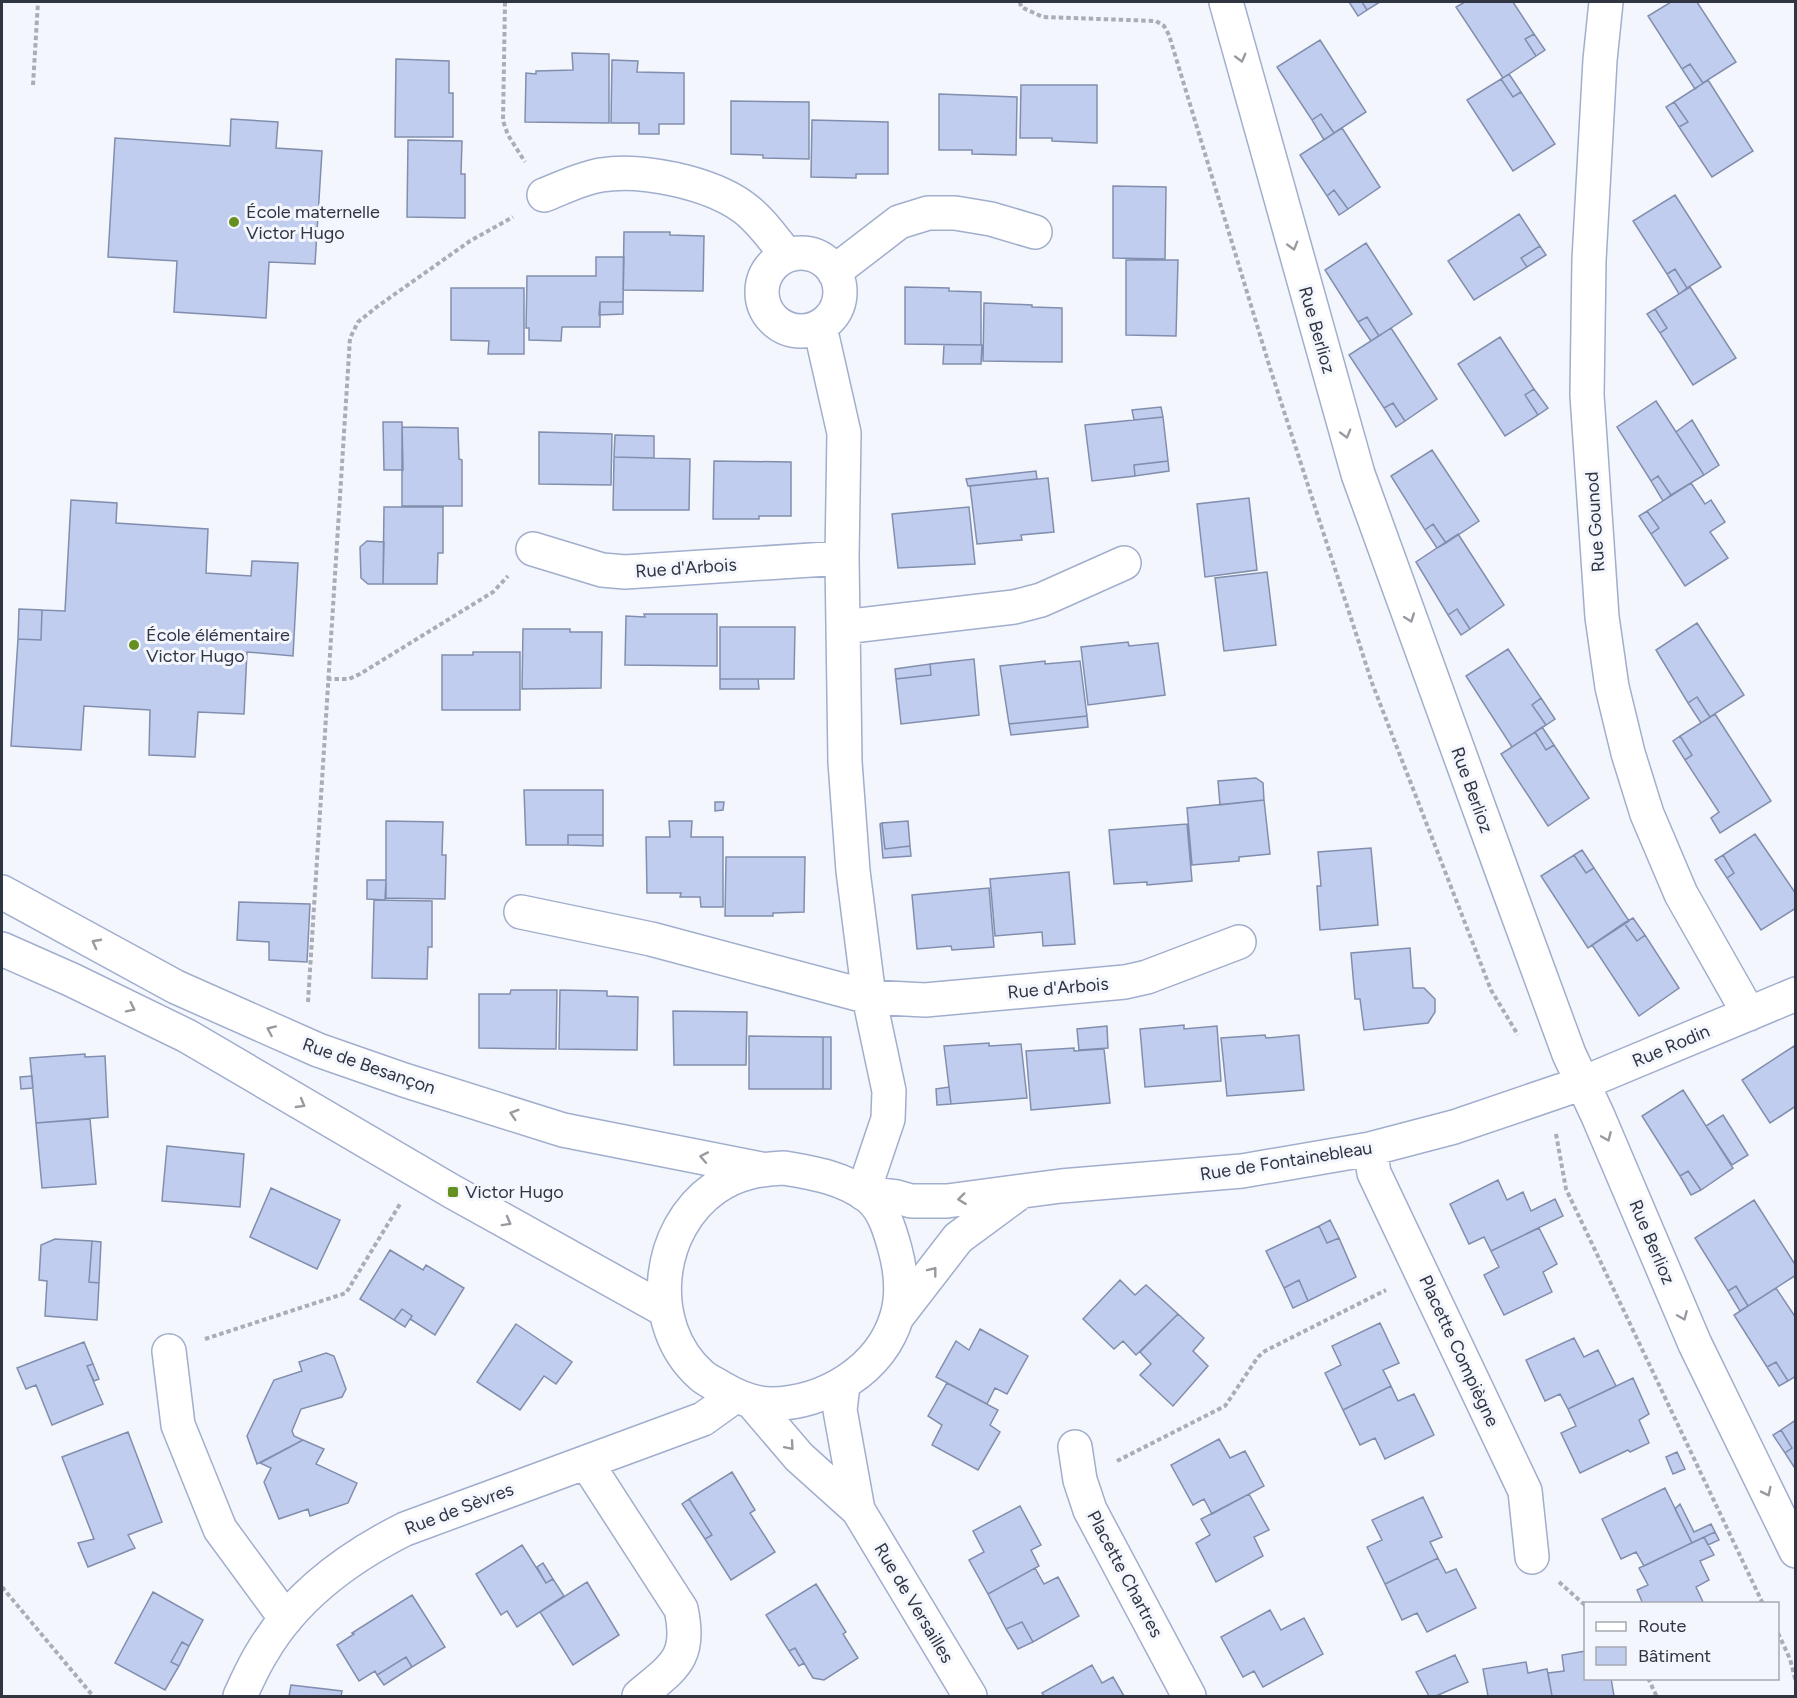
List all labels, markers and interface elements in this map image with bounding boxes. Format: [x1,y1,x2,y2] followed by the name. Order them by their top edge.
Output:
[1234,52,1246,63] one-way arrow
[246,201,380,244] place label: École maternelle Victor Hugo
[227,215,241,229] marker: École maternelle Victor Hugo
[1286,240,1298,251] one-way arrow
[1294,284,1340,376] street label: Rue Berlioz
[1339,428,1351,438] one-way arrow
[1581,471,1609,573] street label: Rue Gounod
[635,553,737,583] street label: Rue d'Arbois
[1402,612,1415,623] one-way arrow
[146,624,290,667] place label: École élémentaire Victor Hugo
[127,638,141,652] marker: École élémentaire Victor Hugo
[1446,744,1498,836] street label: Rue Berlioz
[92,939,102,950] one-way arrow
[1006,973,1110,1003] street label: Rue d'Arbois
[125,1001,136,1013] one-way arrow
[1629,1020,1713,1072] street label: Rue Rodin
[266,1025,277,1037] one-way arrow
[300,1033,438,1099] street label: Rue de Besançon
[295,1097,305,1108] one-way arrow
[509,1109,520,1122] one-way arrow
[1600,1130,1612,1141] one-way arrow
[1198,1137,1374,1185] street label: Rue de Fontainebleau
[699,1151,709,1164] one-way arrow
[465,1181,564,1203] place label: Victor Hugo
[446,1185,460,1199] marker: Victor Hugo
[958,1192,967,1205] one-way arrow
[1624,1196,1680,1288] street label: Rue Berlioz
[500,1215,511,1226] one-way arrow
[925,1266,936,1277] one-way arrow
[1414,1272,1504,1430] street label: Placette Compiègne
[1676,1310,1688,1321] one-way arrow
[783,1439,794,1450] one-way arrow
[402,1478,516,1540] street label: Rue de Sèvres
[1760,1486,1771,1497] one-way arrow
[1082,1507,1168,1641] street label: Placette Chartres
[870,1539,958,1667] street label: Rue de Versailles
[1584,1602,1779,1680] legend
[1638,1615,1687,1637] text: Route
[1638,1645,1711,1667] text: Bâtiment

